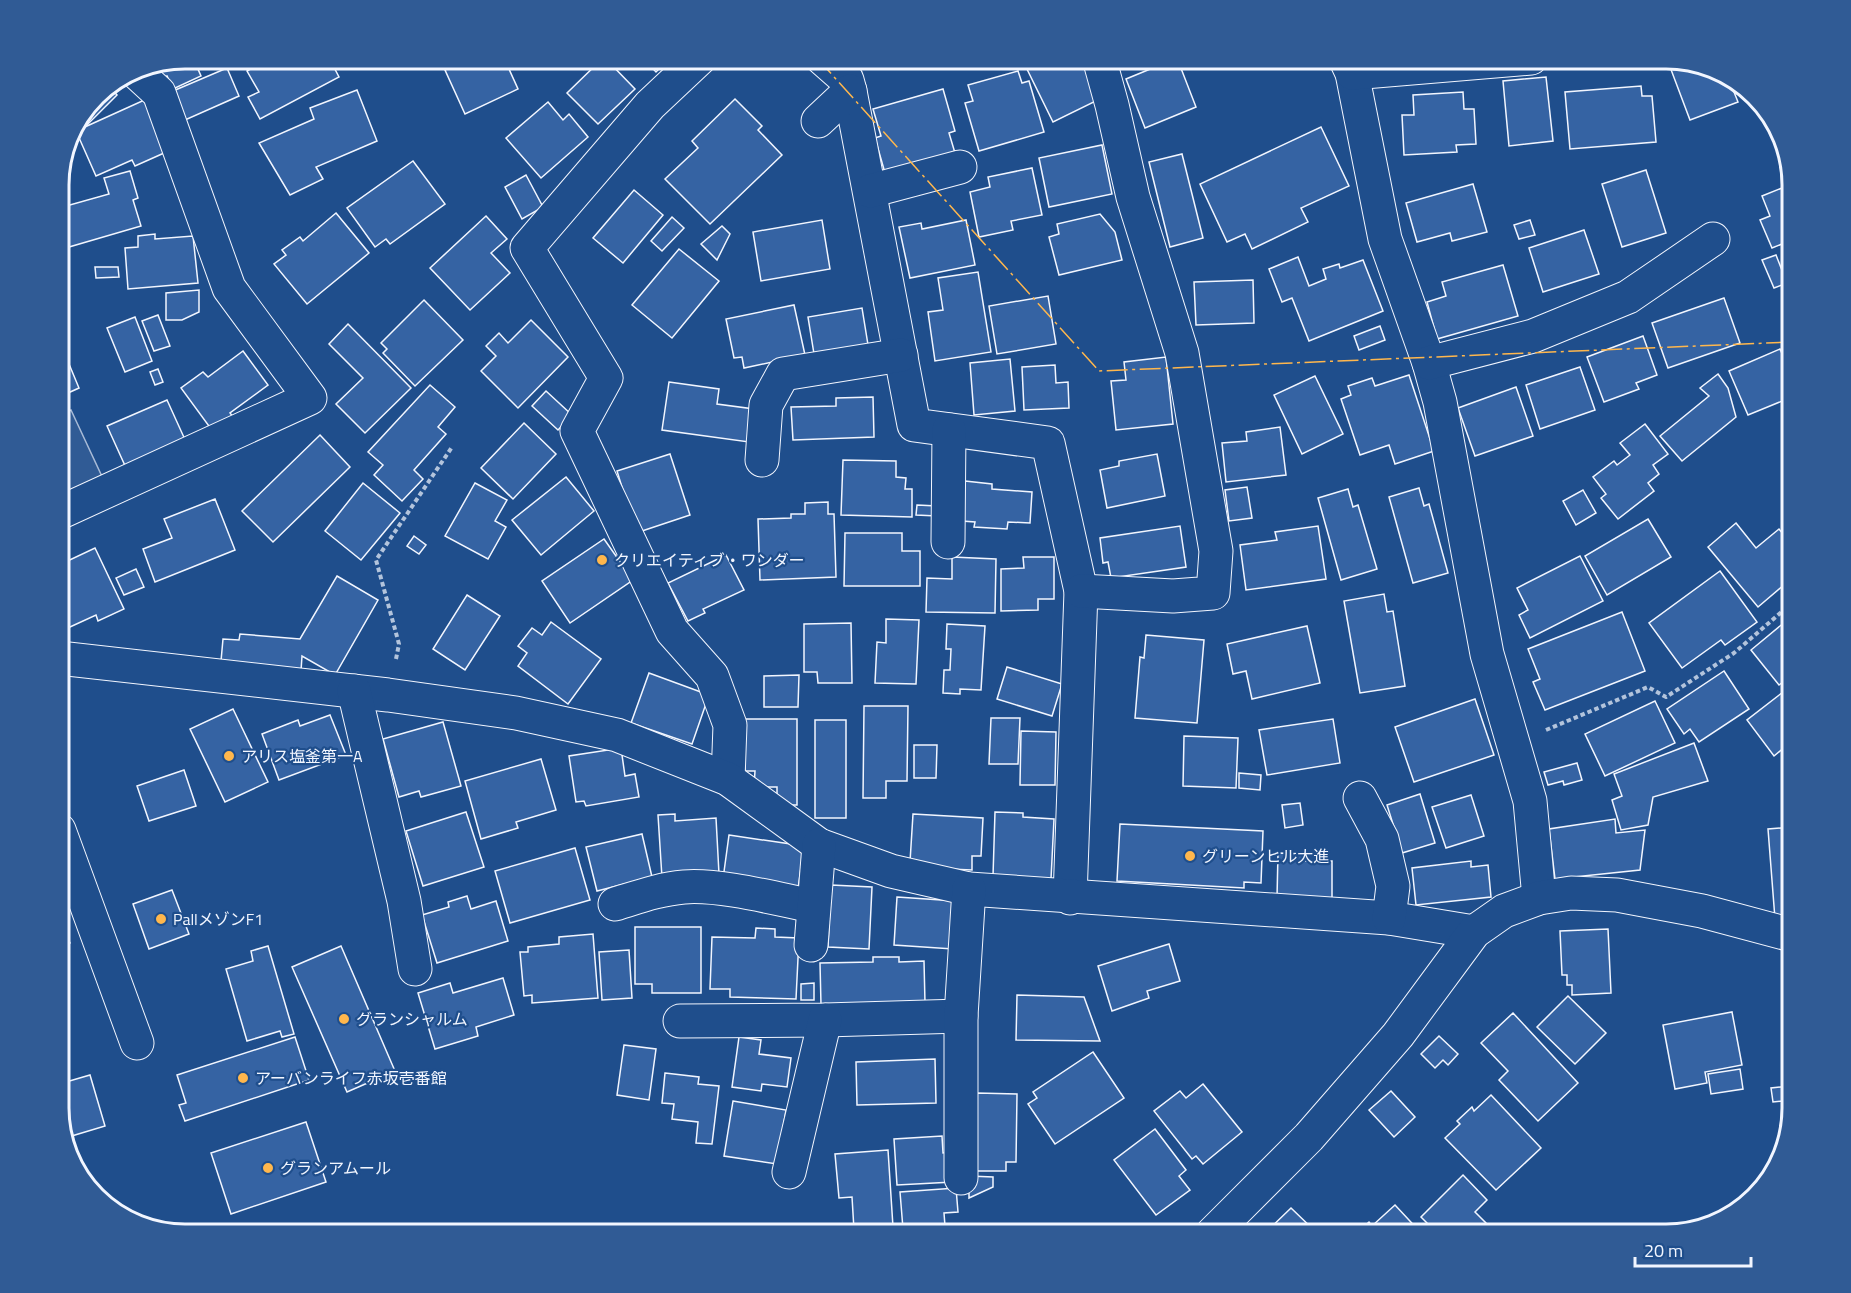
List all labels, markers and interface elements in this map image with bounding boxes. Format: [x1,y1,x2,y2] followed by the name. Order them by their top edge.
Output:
[614,548,805,572] place label: クリエイティブ・ワンダー
[595,553,609,567] marker: クリエイティブ・ワンダー
[241,744,363,768] place label: アリス塩釜第一A
[222,749,236,763] marker: アリス塩釜第一A
[1202,844,1329,868] place label: グリーンヒル大進
[1183,849,1197,863] marker: グリーンヒル大進
[173,907,263,931] place label: PallメゾンF1
[154,912,168,926] marker: PallメゾンF1
[356,1007,468,1031] place label: グランシャルム
[337,1012,351,1026] marker: グランシャルム
[255,1066,447,1090] place label: アーバンライフ赤坂壱番館
[236,1071,250,1085] marker: アーバンライフ赤坂壱番館
[280,1156,391,1180] place label: グランアムール
[261,1161,275,1175] marker: グランアムール
[1635,1230,1750,1268] scale bar
[1644,1237,1683,1264] text: 20 m

